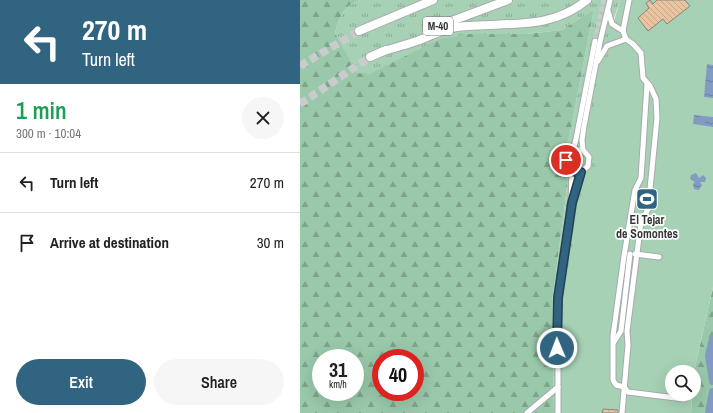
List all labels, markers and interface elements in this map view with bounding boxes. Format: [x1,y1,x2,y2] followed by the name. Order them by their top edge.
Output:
[82,11,147,49] text: 270 m
[16,16,68,68] icon: left
[423,17,453,35] road number: M-40
[82,47,135,72] text: Turn left
[16,94,67,126] text: 1 min
[242,97,284,139] button: close
[16,125,81,142] text: 300 m · 10:04
[549,143,583,177] pin
[555,149,577,171] icon: arrive
[16,172,38,194] icon: left
[50,172,98,193] text: Turn left
[250,172,284,193] text: 270 m
[634,186,660,212] sports icon: El Tejar de Somontes
[616,212,678,242] place label: El Tejar de Somontes
[16,232,38,254] icon: arrive
[50,232,169,253] text: Arrive at destination
[257,232,284,253] text: 30 m
[536,327,578,369] position arrow
[372,349,424,401] speed limit sign: 40
[329,356,347,383] text: 31
[16,359,146,405] button: Exit
[154,359,284,405] button: Share
[665,365,701,401] map controls
[665,365,701,401] button: search
[329,378,347,391] text: km/h

